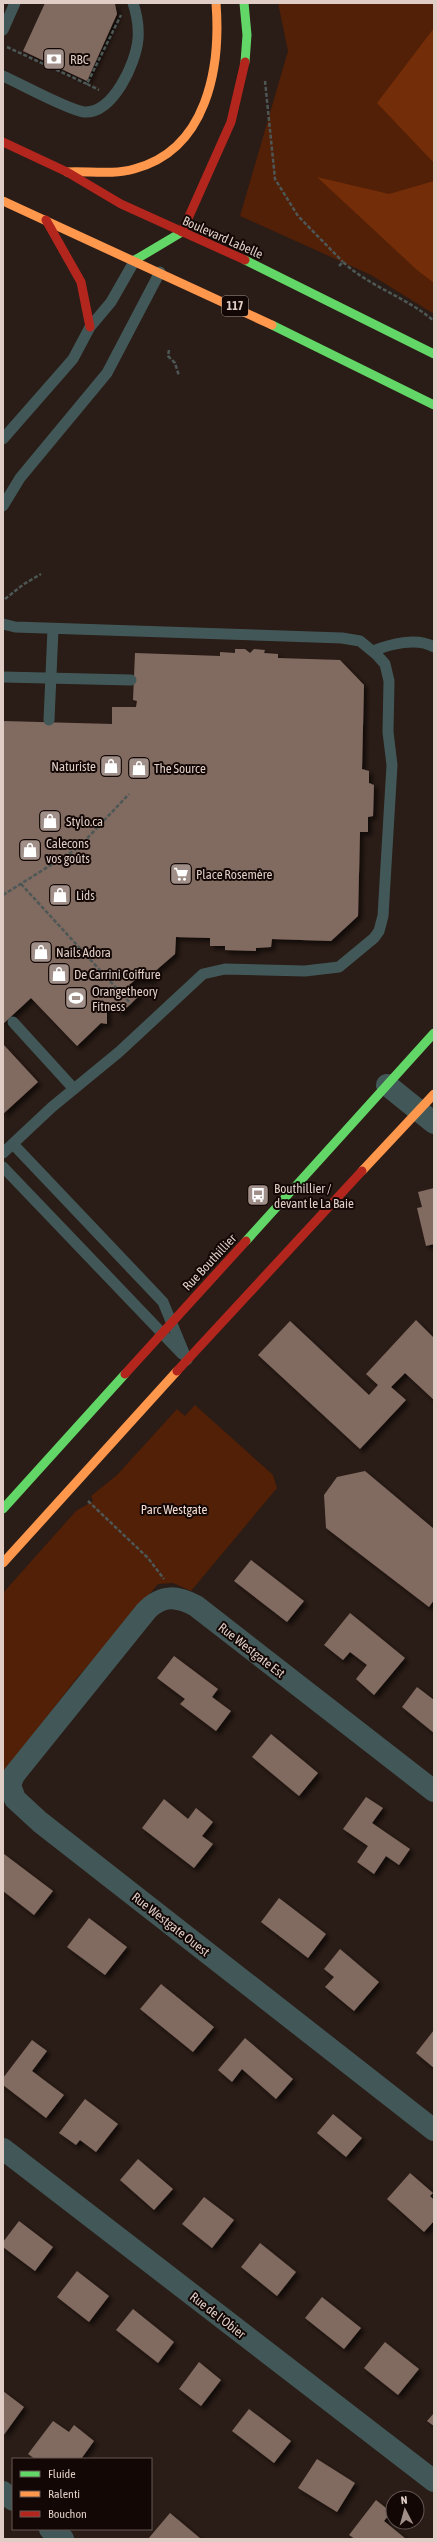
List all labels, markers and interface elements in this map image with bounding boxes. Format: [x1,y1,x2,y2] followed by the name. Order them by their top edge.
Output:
[41,46,67,72] bank icon: RBC
[70,52,89,67] place label: RBC
[180,213,265,262] street label: Boulevard Labelle
[222,296,248,316] road number: 117
[98,753,124,779] shop icon: Naturiste
[126,755,152,781] shop icon: The Source
[51,759,96,774] place label: Naturiste
[154,761,206,776] place label: The Source
[37,808,63,834] shop icon: Stylo.ca
[66,814,103,829] place label: Stylo.ca
[46,836,90,866] place label: Calecons vos goûts
[17,837,43,863] shop icon: Calecons vos goûts
[168,861,194,887] supermarket icon: Place Rosemère
[196,867,273,882] place label: Place Rosemère
[47,882,73,908] shop icon: Lids
[76,888,95,903] place label: Lids
[28,939,54,965] shop icon: Nails Adora
[56,945,111,960] place label: Nails Adora
[46,961,72,987] shop icon: De Carrini Coiffure
[74,967,161,982] place label: De Carrini Coiffure
[92,984,159,1014] place label: Orangetheory Fitness
[63,985,89,1011] sports icon: Orangetheory Fitness
[274,1181,354,1211] place label: Bouthillier / devant le La Baie
[245,1182,271,1208] bus stop icon: Bouthillier / devant le La Baie
[179,1231,239,1294] street label: Rue Bouthillier
[141,1502,207,1517] park label: Parc Westgate
[215,1620,288,1681] street label: Rue Westgate Est
[129,1889,213,1960] street label: Rue Westgate Ouest
[187,2289,249,2342] street label: Rue de l'Obier
[12,2458,152,2530] legend
[48,2467,76,2481] text: Fluide
[48,2487,80,2501] text: Ralenti
[385,2490,425,2530] north arrow
[400,2494,408,2506] text: N
[48,2507,87,2521] text: Bouchon

